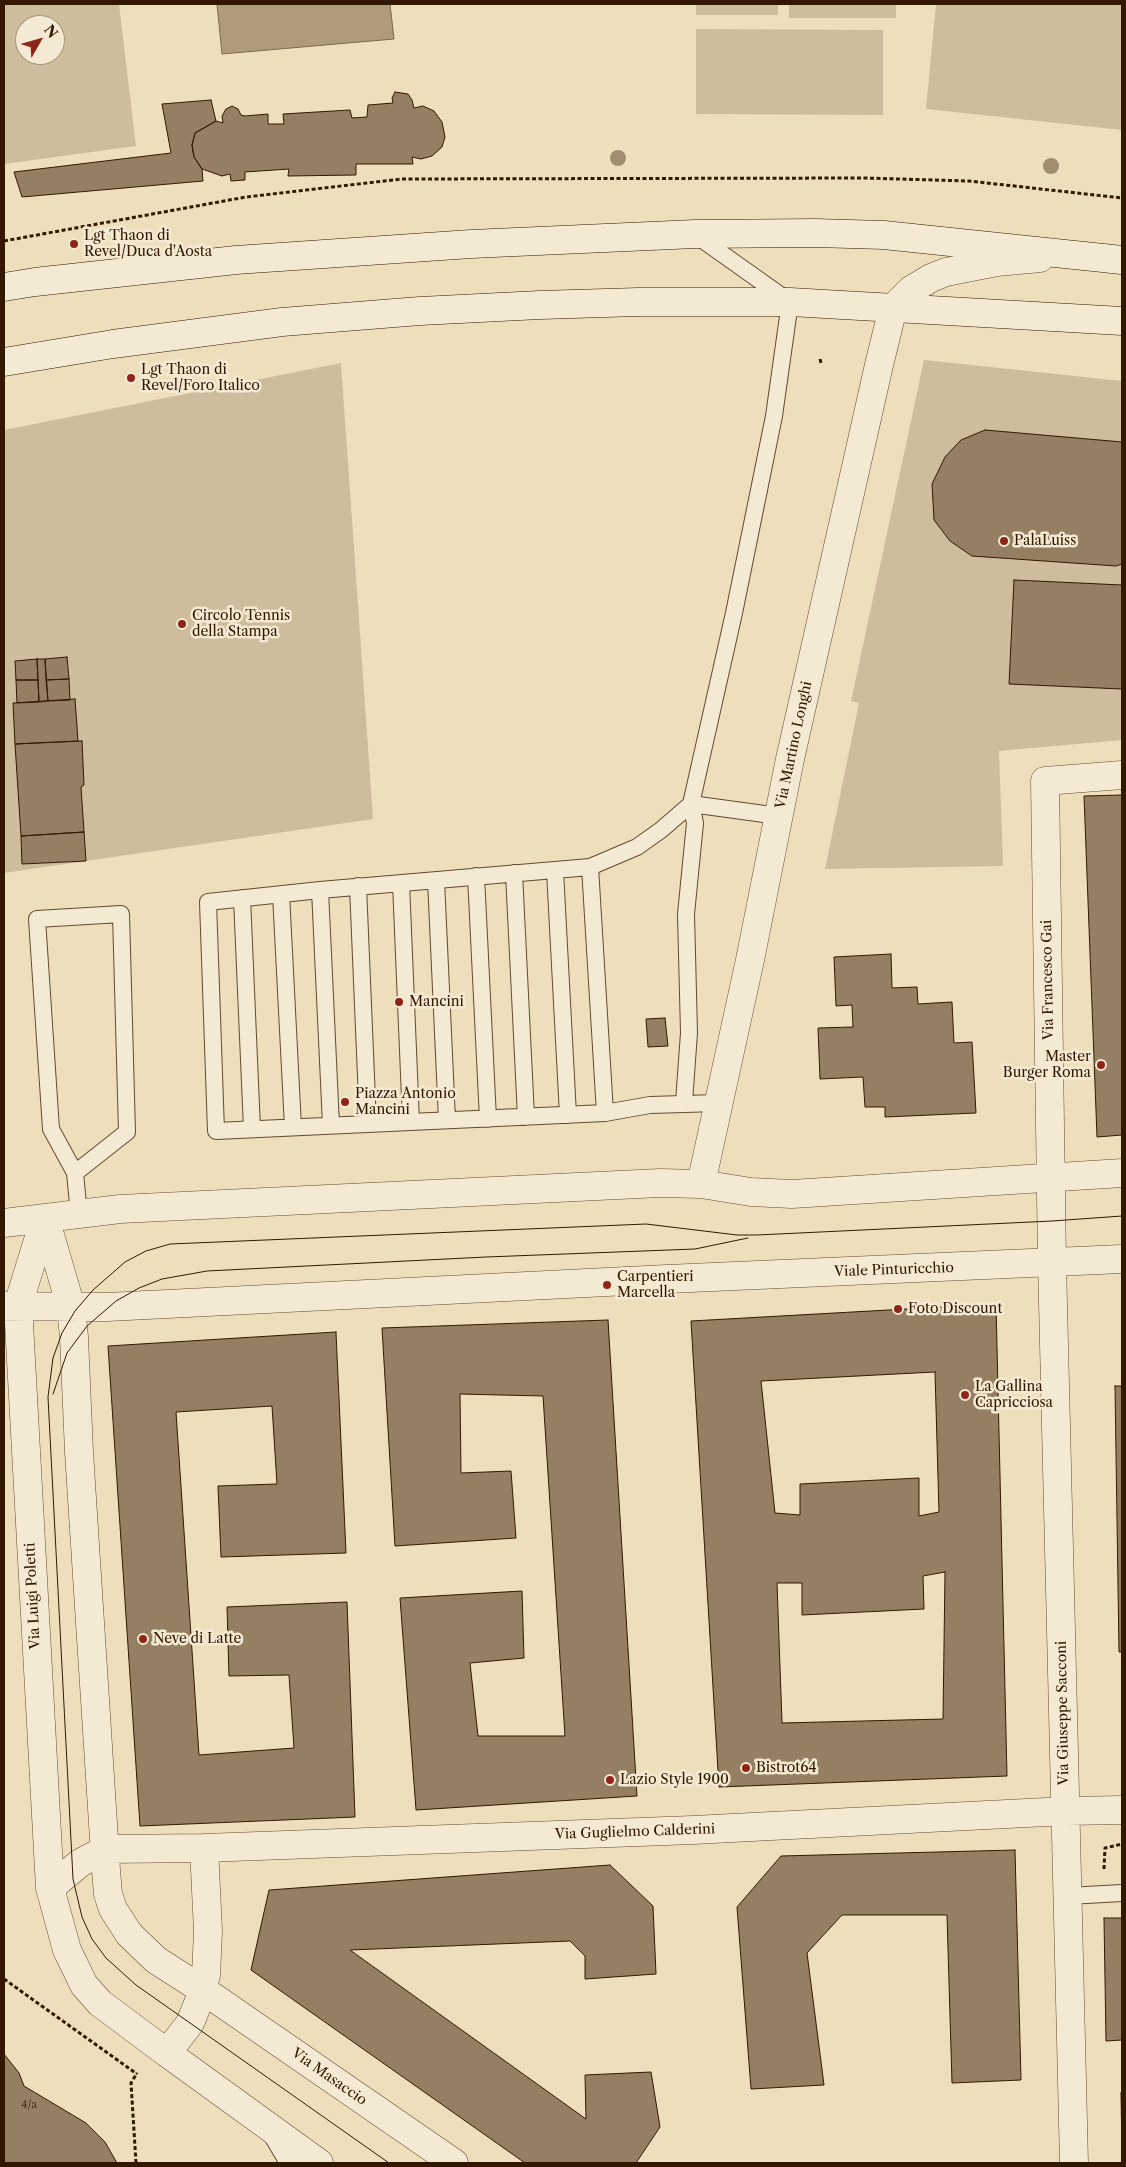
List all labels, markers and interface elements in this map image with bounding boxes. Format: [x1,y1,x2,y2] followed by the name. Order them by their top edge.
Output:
[15,15,65,65] north arrow
[40,21,62,42] text: N
[84,228,212,260] place label: Lgt Thaon di Revel/Duca d'Aosta
[68,238,80,250] marker: Lgt Thaon di Revel/Duca d'Aosta
[141,362,260,394] place label: Lgt Thaon di Revel/Foro Italico
[125,372,137,384] marker: Lgt Thaon di Revel/Foro Italico
[1014,533,1076,549] place label: PalaLuiss
[998,535,1010,547] marker: PalaLuiss
[192,608,290,640] place label: Circolo Tennis della Stampa
[176,618,188,630] marker: Circolo Tennis della Stampa
[772,680,816,810] street label: Via Martino Longhi
[1039,920,1057,1040] street label: Via Francesco Gai
[409,994,464,1010] place label: Mancini
[393,996,405,1008] marker: Mancini
[1003,1049,1091,1082] place label: Master Burger Roma
[1095,1059,1107,1071] marker: Master Burger Roma
[355,1086,456,1118] place label: Piazza Antonio Mancini
[339,1096,351,1108] marker: Piazza Antonio Mancini
[834,1260,954,1280] street label: Viale Pinturicchio
[617,1269,694,1302] place label: Carpentieri Marcella
[601,1279,613,1291] marker: Carpentieri Marcella
[908,1301,1002,1317] place label: Foto Discount
[892,1303,904,1315] marker: Foto Discount
[975,1379,1053,1411] place label: La Gallina Capricciosa
[959,1389,971,1401] marker: La Gallina Capricciosa
[22,1542,44,1650] street label: Via Luigi Poletti
[153,1631,241,1647] place label: Neve di Latte
[137,1633,149,1645] marker: Neve di Latte
[1053,1641,1073,1785] street label: Via Giuseppe Sacconi
[756,1760,816,1776] place label: Bistrot64
[740,1762,752,1774] marker: Bistrot64
[620,1772,729,1788] place label: Lazio Style 1900
[604,1774,616,1786] marker: Lazio Style 1900
[555,1821,715,1843] street label: Via Guglielmo Calderini
[288,2045,370,2109] street label: Via Masaccio
[21,2098,37,2112] house number: 4/a

